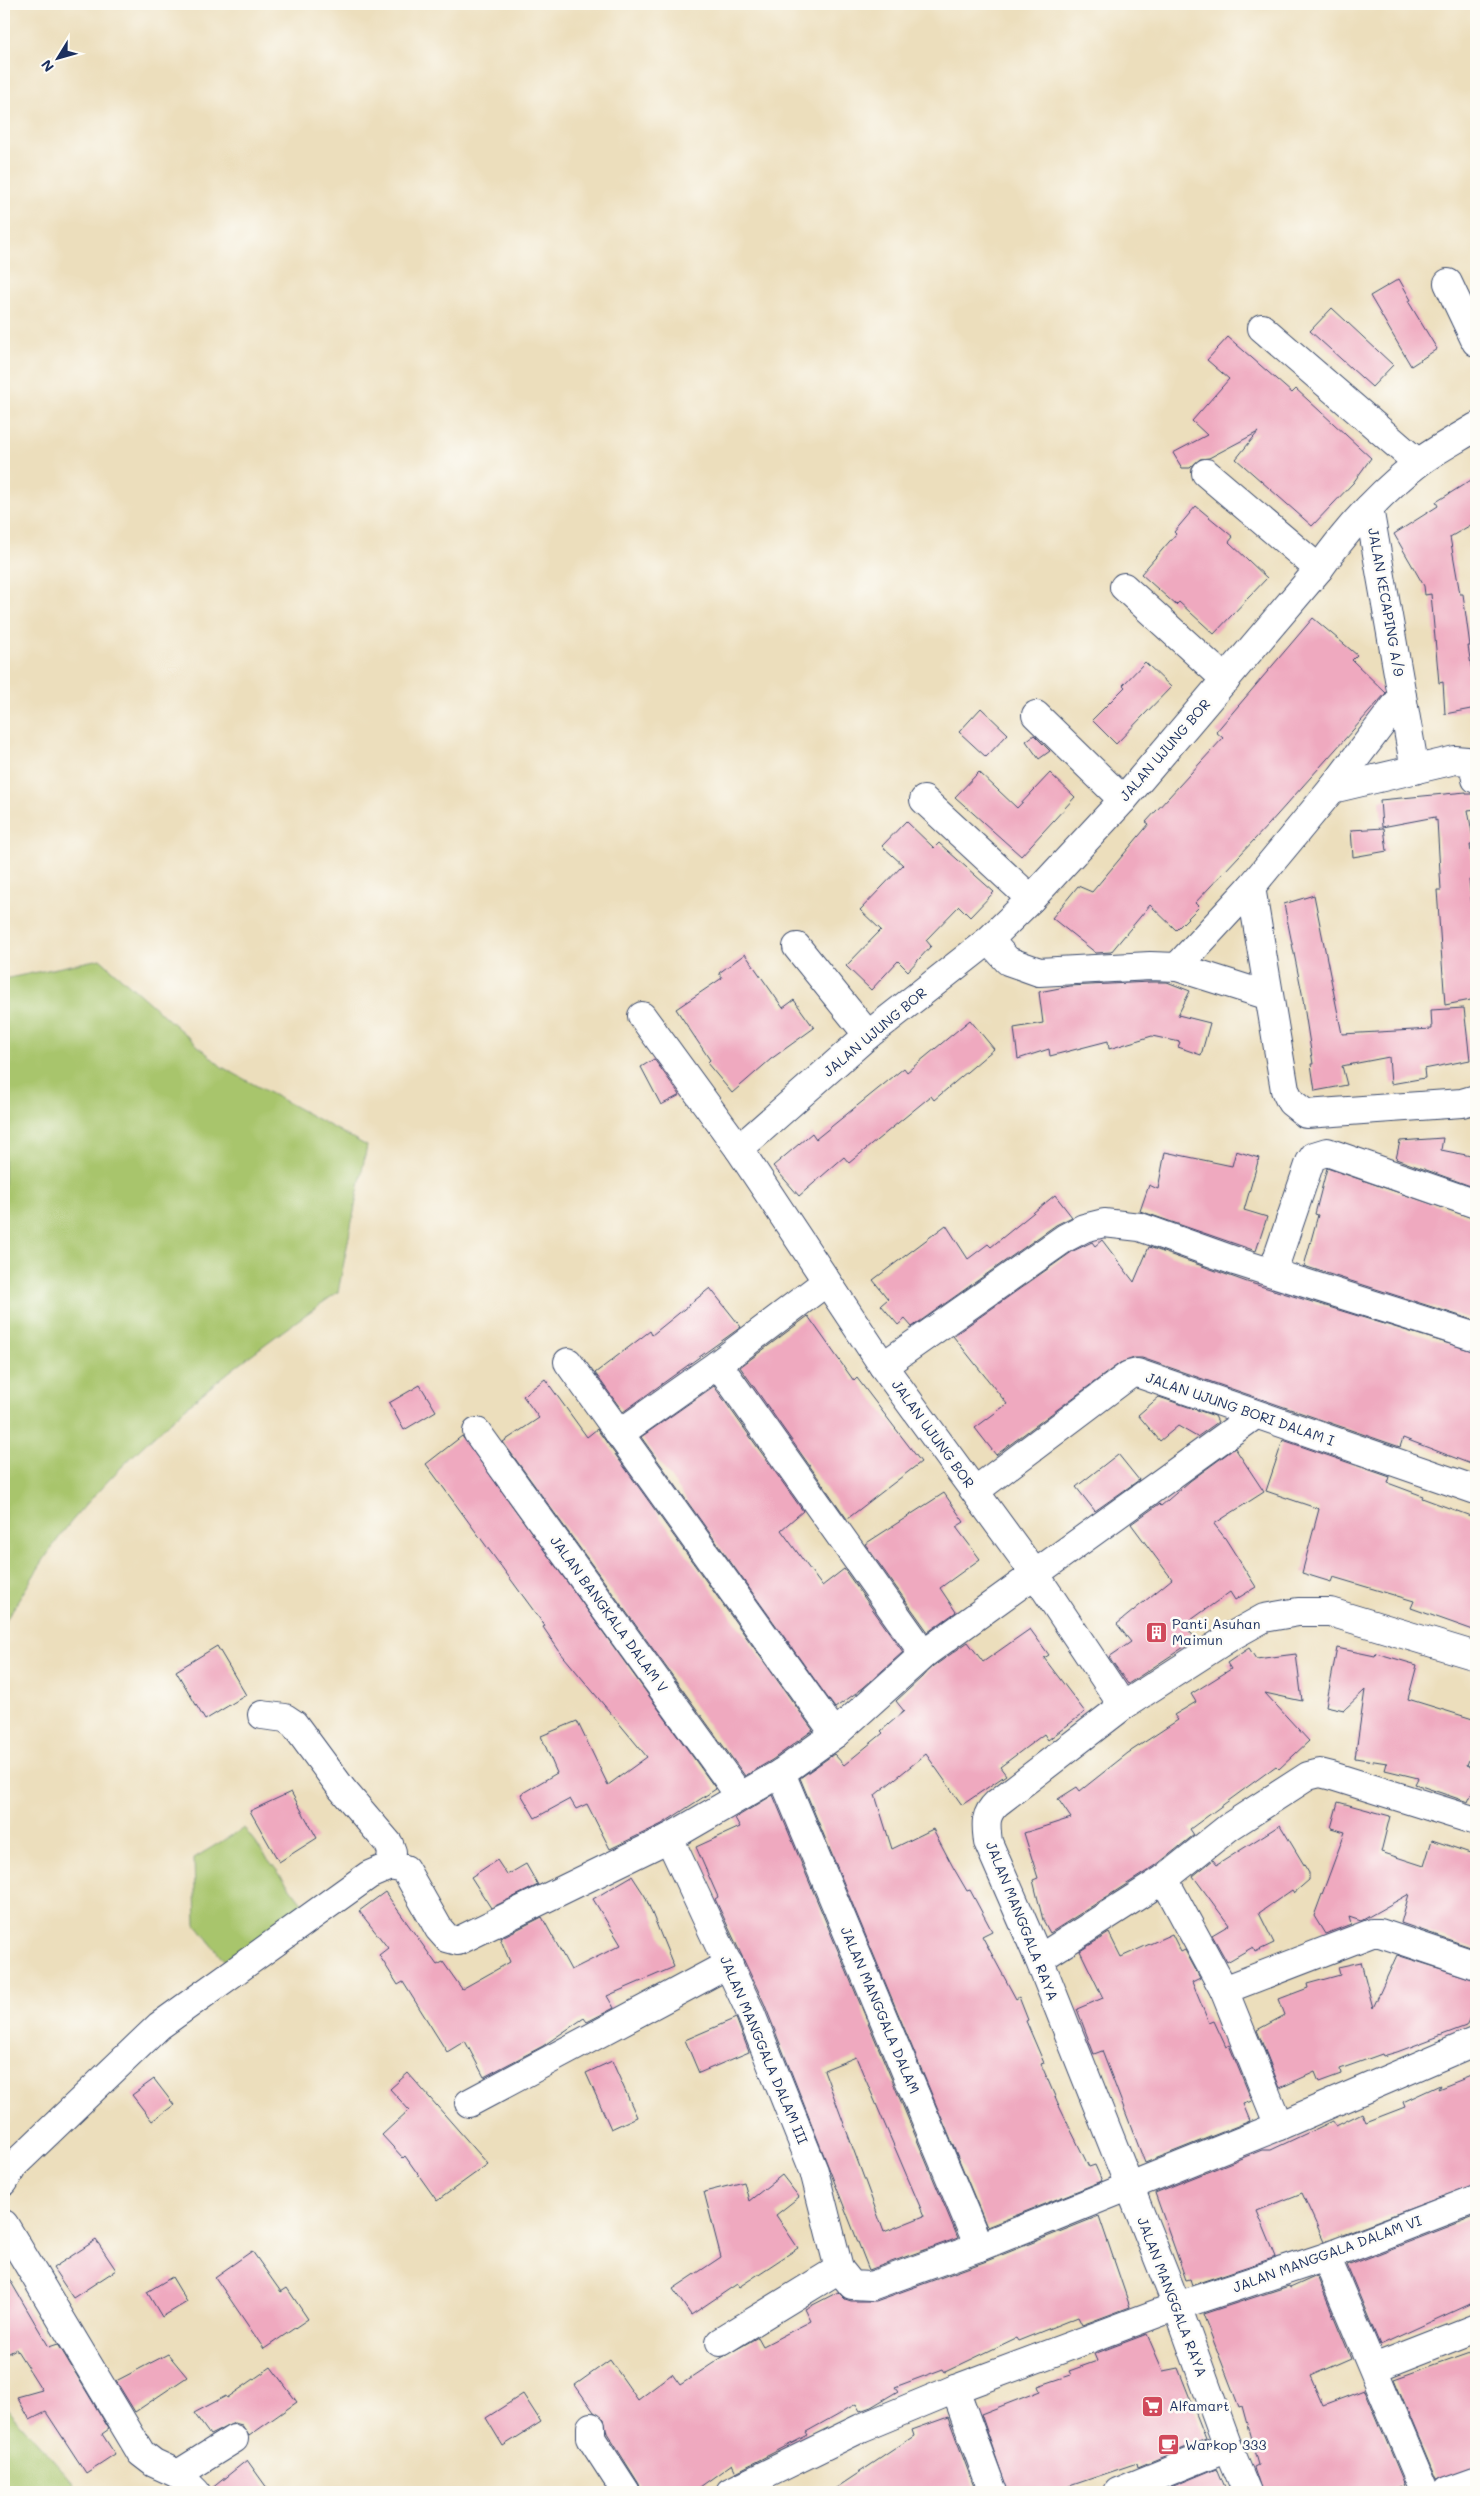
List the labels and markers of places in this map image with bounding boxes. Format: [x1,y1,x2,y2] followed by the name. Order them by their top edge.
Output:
[1172,1614,1260,1649] place label: Panti Asuhan Maimun
[1144,1620,1168,1644] building icon: Panti Asuhan Maimun
[1141,2394,1165,2418] supermarket icon: Alfamart
[1169,2396,1229,2415] place label: Alfamart
[1157,2433,1181,2457] cafe icon: Warkop 333
[1185,2435,1267,2454] place label: Warkop 333

